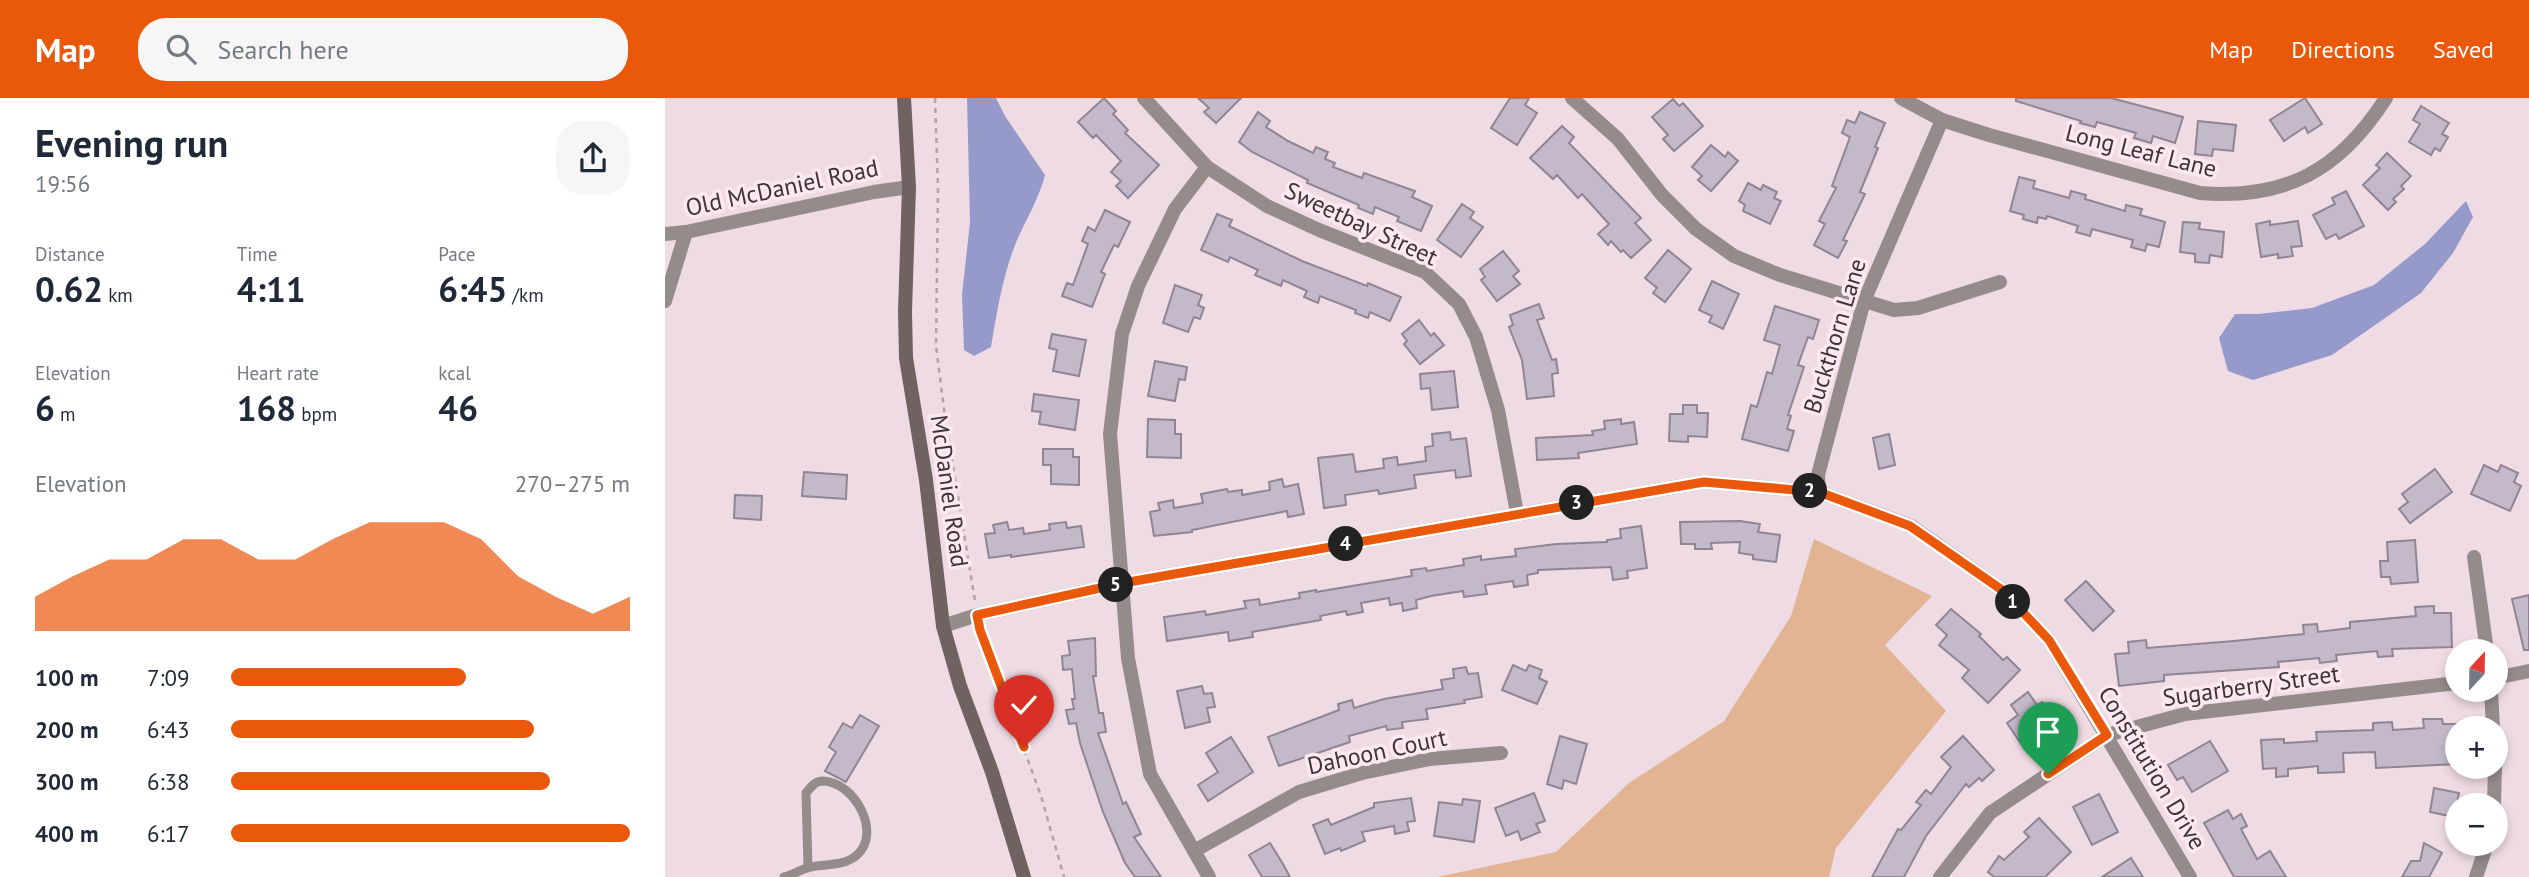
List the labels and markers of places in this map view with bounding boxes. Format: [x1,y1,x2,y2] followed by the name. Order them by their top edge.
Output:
[1793,474,1827,508] pin: 2
[1559,486,1595,520] pin: 3
[1329,526,1363,562] pin: 4
[1099,568,1133,602] pin: 5
[1995,584,2031,620] pin: 1
[994,675,1054,747] pin
[2018,702,2078,774] pin

